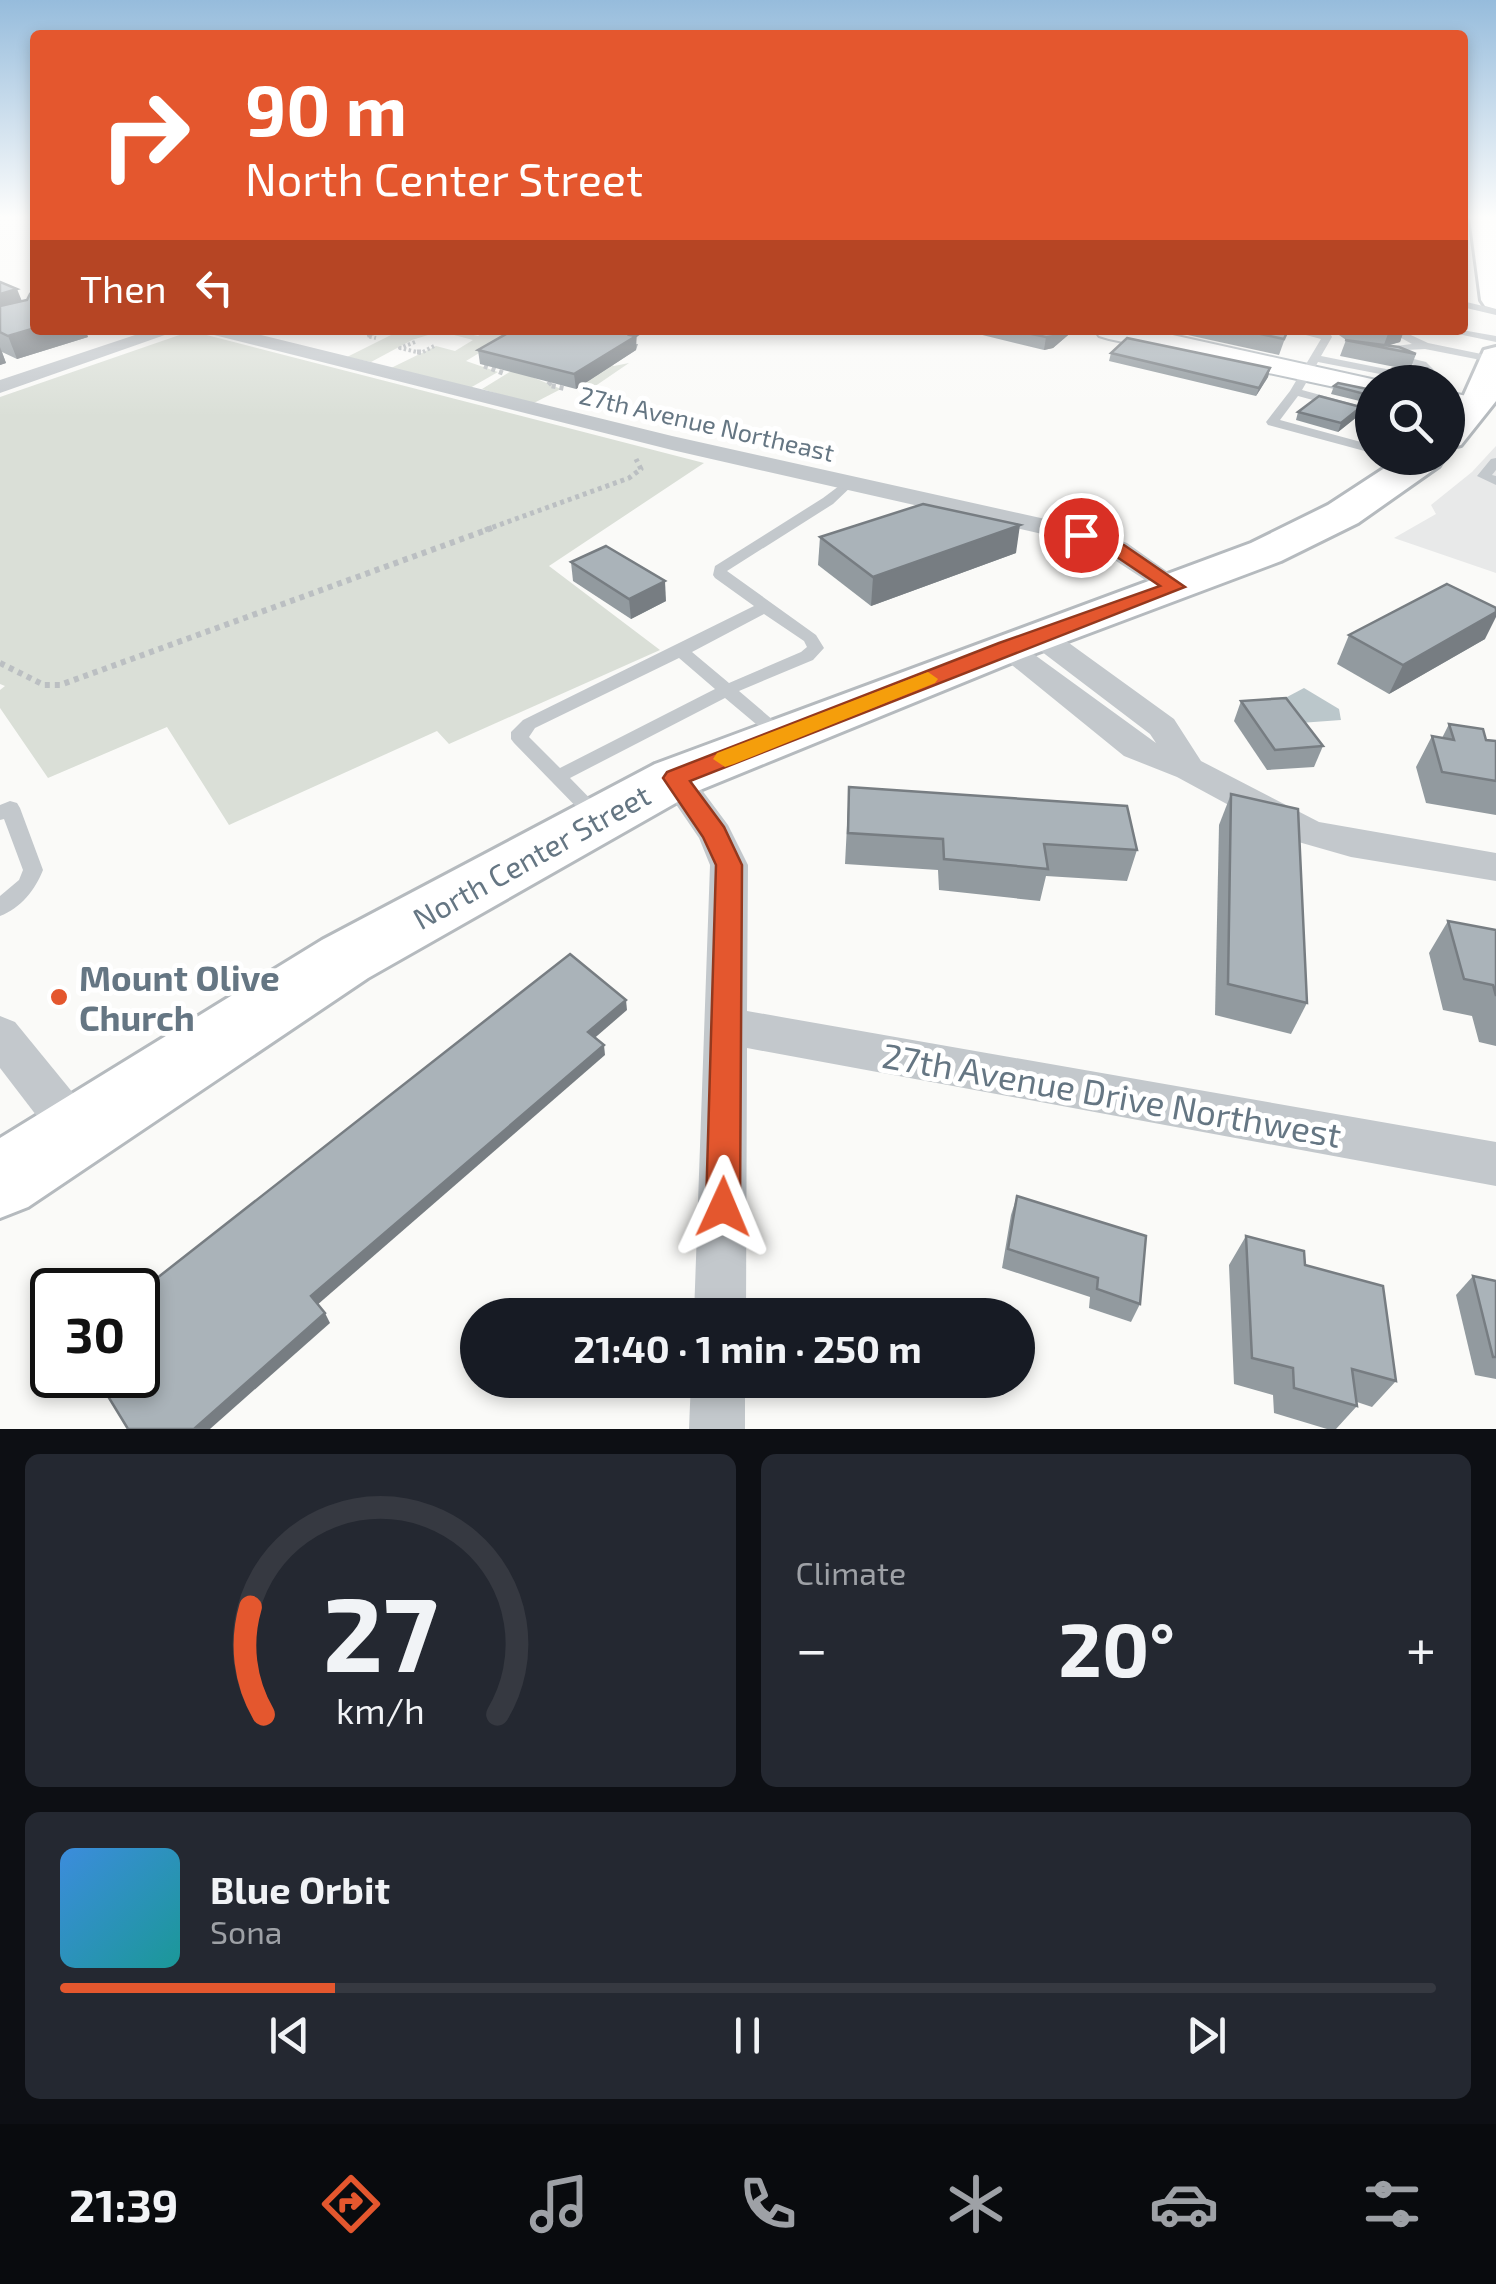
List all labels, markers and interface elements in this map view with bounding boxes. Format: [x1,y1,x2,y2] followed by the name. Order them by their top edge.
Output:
[245,66,407,150] text: 90 m
[80,70,210,200] icon: right
[245,151,643,205] text: North Center Street
[187,260,242,315] icon: left
[80,265,167,311] text: Then
[1355,365,1465,475] map controls
[1355,365,1465,475] button: search
[577,379,837,467] street label: 27th Avenue Northeast
[1039,493,1124,578] pin
[1054,508,1109,563] icon: arrive
[406,776,656,936] street label: North Center Street
[79,956,280,1038] place label: Mount Olive Church
[48,986,70,1008] marker: Mount Olive Church
[879,1033,1345,1155] street label: 27th Avenue Drive Northwest
[671,1155,775,1259] position arrow
[30,1268,160,1398] speed limit sign: 30
[573,1325,922,1371] text: 21:40 · 1 min · 250 m
[796,1553,906,1591] text: Climate
[323,1568,438,1693] text: 27
[1058,1602,1175,1692] text: 20°
[796,1614,828,1680] text: −
[1406,1614,1436,1680] text: +
[336,1688,425,1731] text: km/h
[210,1866,390,1912] text: Blue Orbit
[210,1912,282,1950] text: Sona
[262,2008,317,2063] icon: previous
[720,2008,775,2063] icon: pause
[1179,2008,1234,2063] icon: next
[316,2169,386,2239] icon: directions
[524,2169,594,2239] icon: music
[733,2169,803,2239] icon: phone
[941,2169,1011,2239] icon: climate
[1149,2169,1219,2239] icon: car
[1357,2169,1427,2239] icon: filters
[69,2177,178,2231] text: 21:39

